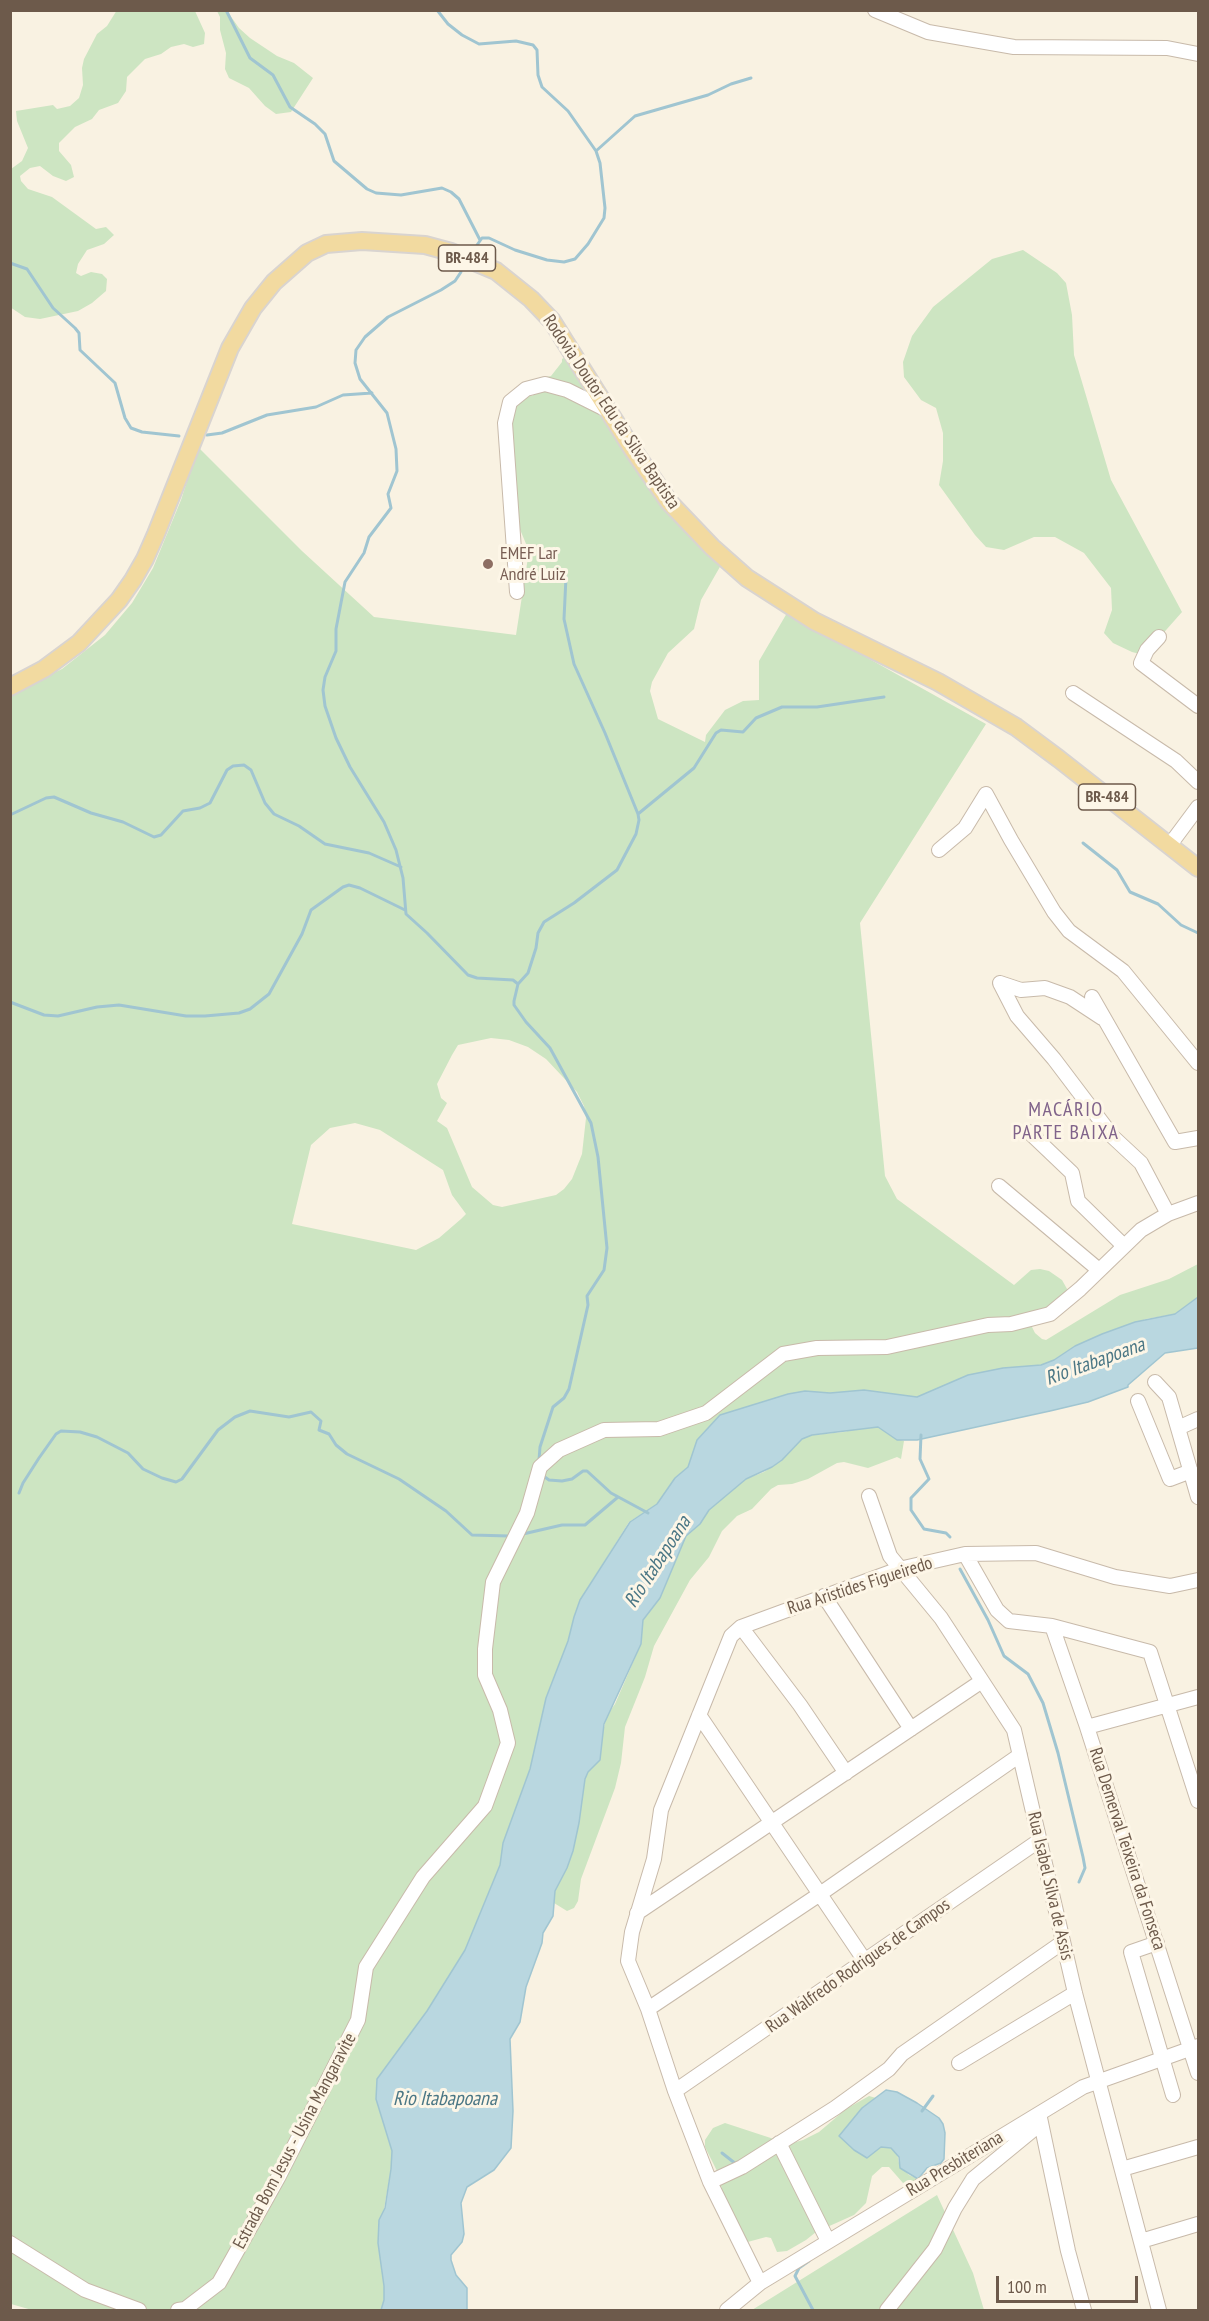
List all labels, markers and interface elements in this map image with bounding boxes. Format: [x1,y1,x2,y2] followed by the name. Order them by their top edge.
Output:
[438,245,496,271] road number: BR-484
[538,311,684,513] street label: Rodovia Doutor Edu da Silva Baptista
[500,543,566,586] place label: EMEF Lar André Luiz
[481,557,495,571] marker: EMEF Lar André Luiz
[1078,784,1136,810] road number: BR-484
[1013,1098,1119,1145] district label: MACÁRIO PARTE BAIXA
[1042,1333,1148,1391] water label: Rio Itabapoana
[620,1512,696,1612] water label: Rio Itabapoana
[785,1552,935,1620] street label: Rua Aristides Figueiredo
[1084,1745,1170,1953] street label: Rua Demerval Teixeira da Fonseca
[1022,1810,1078,1962] street label: Rua Isabel Silva de Assis
[762,1894,954,2038] street label: Rua Walfredo Rodrigues de Campos
[229,2029,361,2253] street label: Estrada Bom Jesus - Usina Mangaravite
[393,2087,497,2111] water label: Rio Itabapoana
[903,2127,1007,2201] street label: Rua Presbiteriana
[999,2264,1142,2302] scale bar
[1007,2275,1047,2298] text: 100 m

